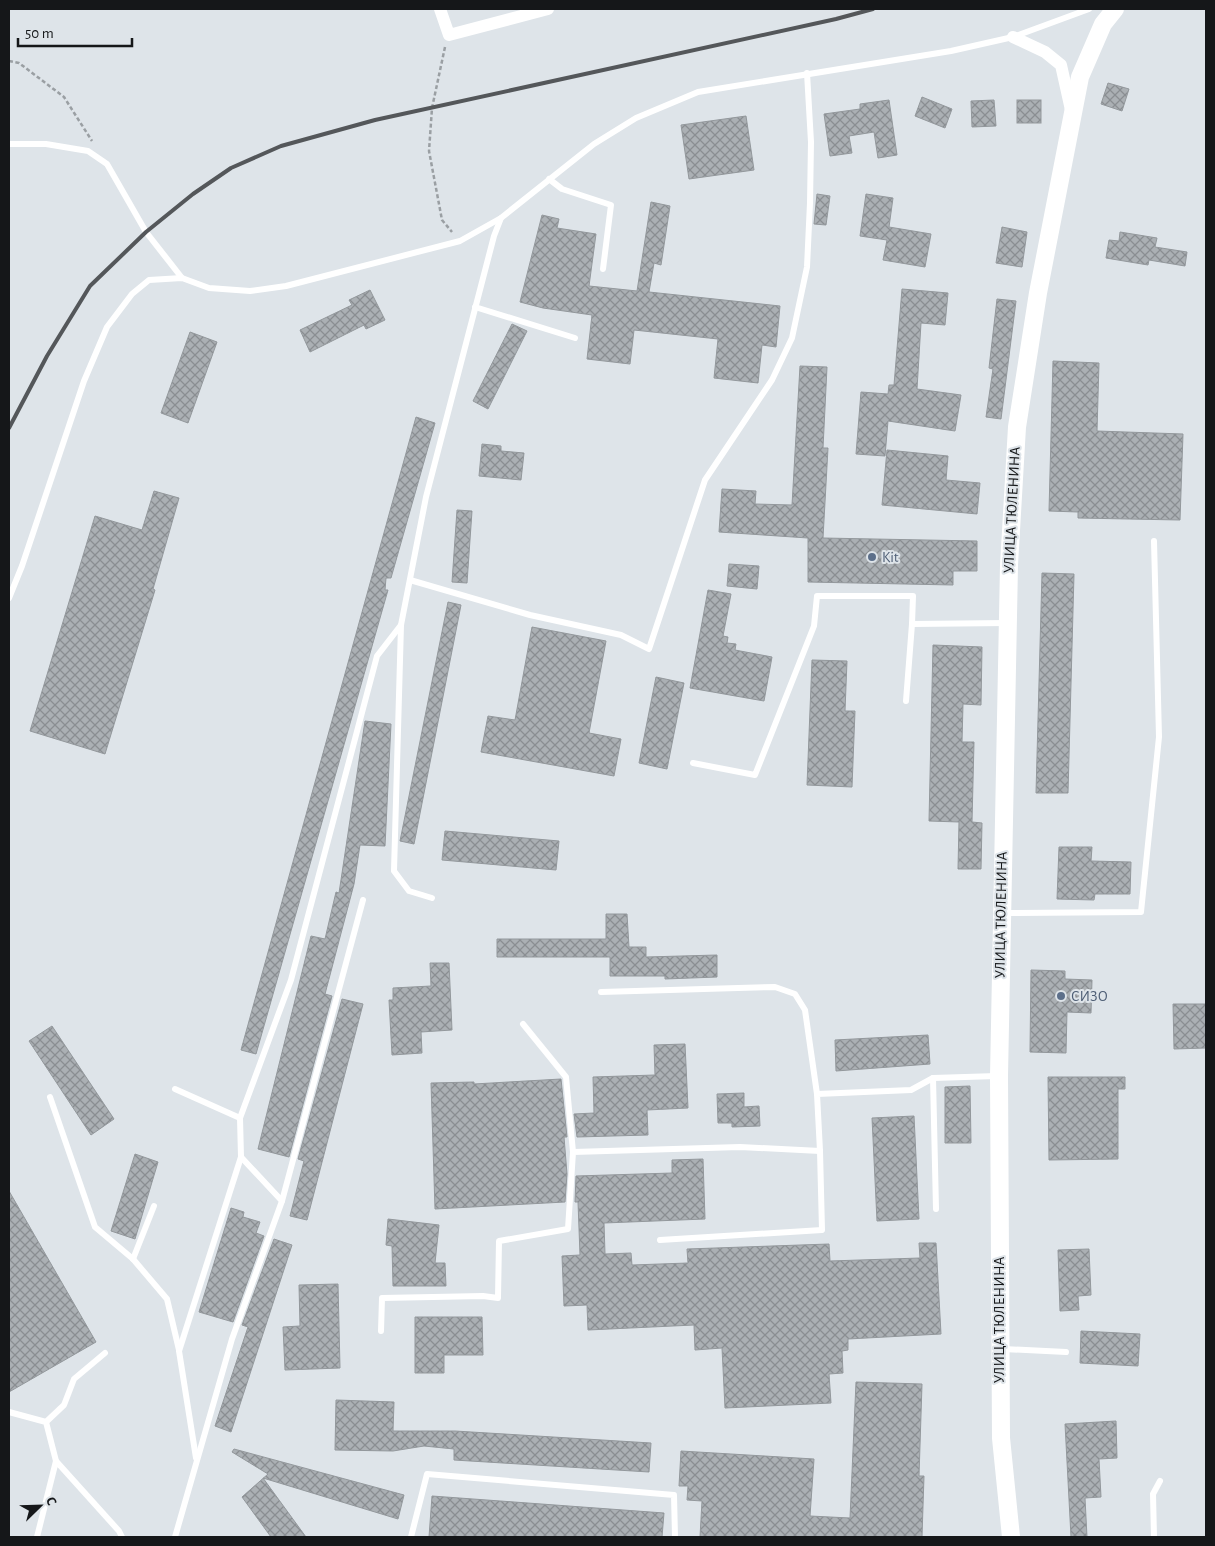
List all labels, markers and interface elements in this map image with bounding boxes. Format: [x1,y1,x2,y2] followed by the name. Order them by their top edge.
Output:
[18,15,131,47] scale bar
[25,26,54,41] text: 50 m
[1001,446,1023,574] street label: УЛИЦА ТЮЛЕНИНА
[882,550,899,565] place label: Kit
[866,551,878,563] marker: Kit
[992,851,1010,978] street label: УЛИЦА ТЮЛЕНИНА
[1071,989,1108,1004] place label: СИЗО
[1055,990,1067,1002] marker: СИЗО
[992,1256,1007,1383] street label: УЛИЦА ТЮЛЕНИНА
[15,1481,65,1531] north arrow
[43,1495,59,1508] text: С

